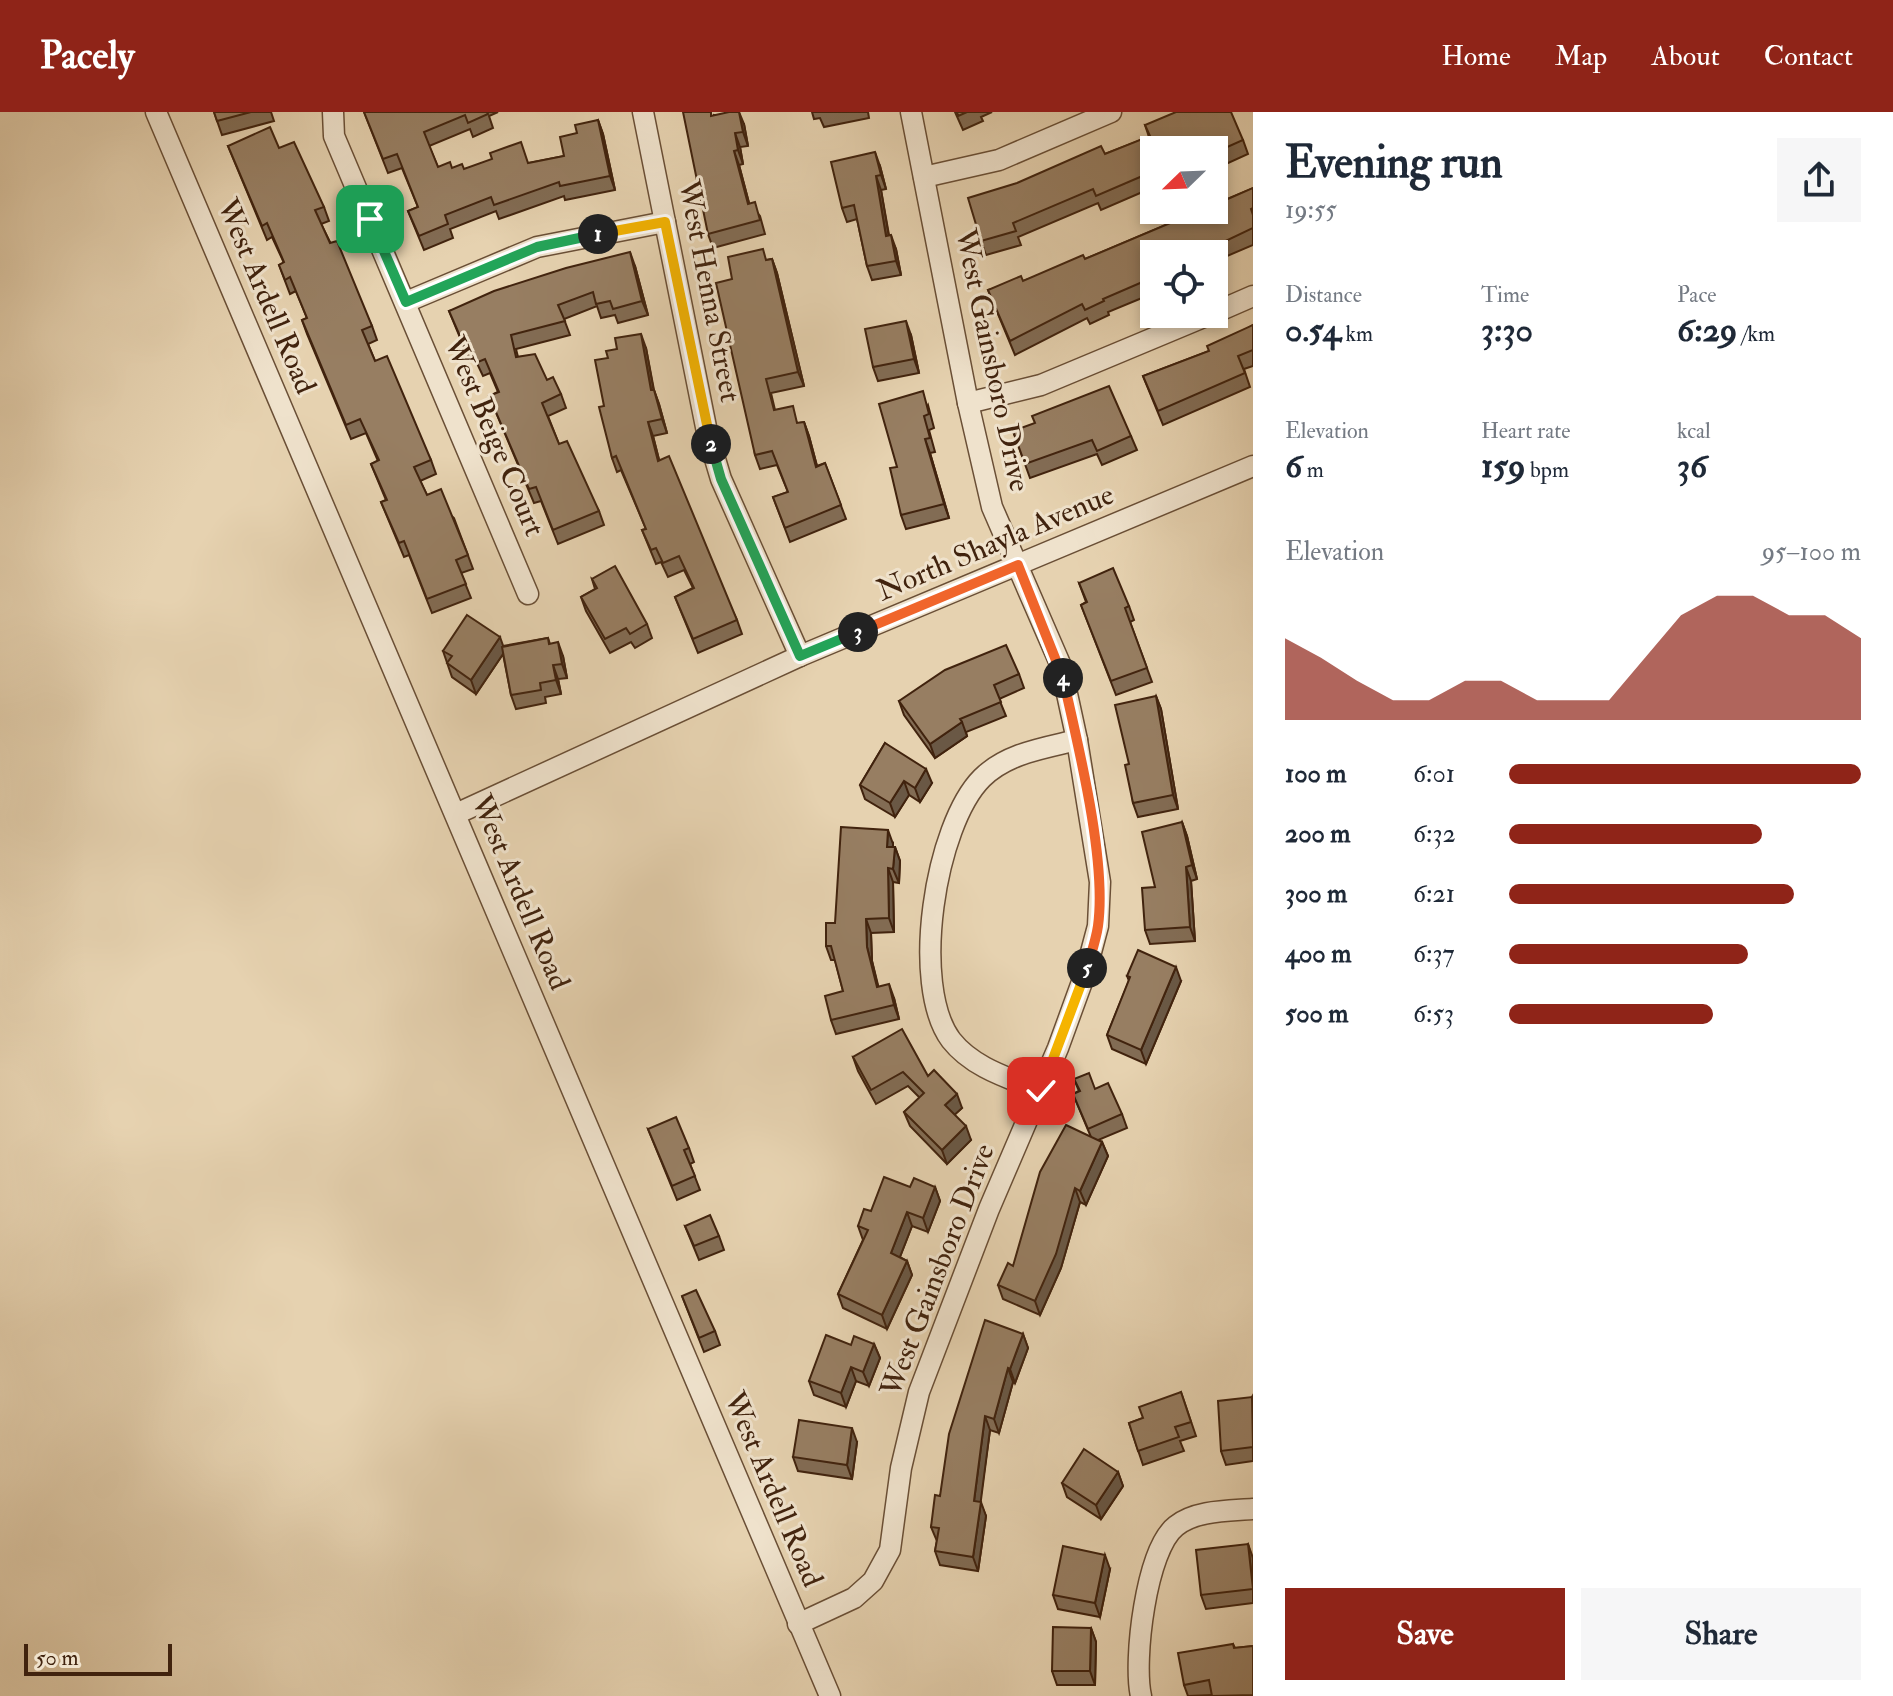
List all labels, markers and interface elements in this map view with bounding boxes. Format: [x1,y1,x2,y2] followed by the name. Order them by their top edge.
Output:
[40,32,134,80] text: Pacely
[1441,39,1511,74] text: Home
[1555,39,1607,74] text: Map
[1651,39,1720,74] text: About
[1764,39,1853,74] text: Contact
[1140,136,1228,224] north arrow
[1140,136,1228,328] map controls
[1285,136,1503,191] text: Evening run
[1777,138,1861,222] button: share
[670,176,749,406] street label: West Henna Street
[336,185,404,253] pin
[208,192,324,400] street label: West Ardell Road
[1285,194,1337,226] text: 19:55
[348,197,392,241] icon: arrive
[578,214,618,254] pin: 1
[594,220,602,248] text: 1
[946,224,1038,495] street label: West Gainsboro Drive
[1140,240,1228,328] button: locate
[1285,281,1362,309] text: Distance
[1481,281,1529,309] text: Time
[1677,281,1716,309] text: Pace
[1285,309,1341,352] text: 0.54
[1481,309,1533,352] text: 3:30
[1677,309,1737,352] text: 6:29
[1341,320,1373,348] text: km
[1737,320,1775,348] text: /km
[435,330,553,542] street label: West Beige Court
[1285,417,1369,445] text: Elevation
[1481,417,1571,445] text: Heart rate
[1677,417,1711,445] text: kcal
[691,424,731,464] pin: 2
[705,430,717,458] text: 2
[1285,445,1302,488] text: 6
[1481,445,1525,488] text: 159
[1677,445,1707,488] text: 36
[1302,456,1324,484] text: m
[1525,456,1569,484] text: bpm
[871,476,1119,609] street label: North Shayla Avenue
[1285,536,1384,568] text: Elevation
[1762,536,1861,568] text: 95–100 m
[838,612,878,652] pin: 3
[854,618,862,646] text: 3
[1043,658,1083,698] pin: 4
[1057,664,1069,692] text: 4
[1285,758,1346,790] text: 100 m
[1413,758,1455,790] text: 6:01
[462,788,578,996] street label: West Ardell Road
[1285,818,1350,850] text: 200 m
[1413,818,1456,850] text: 6:32
[1285,878,1347,910] text: 300 m
[1413,878,1455,910] text: 6:21
[1285,938,1351,970] text: 400 m
[1413,938,1454,970] text: 6:37
[1067,948,1107,988] pin: 5
[1082,954,1092,982] text: 5
[1285,998,1349,1030] text: 500 m
[1413,998,1454,1030] text: 6:53
[1007,1057,1075,1125] pin
[1019,1069,1063,1113] icon: check
[872,1139,1003,1403] street label: West Gainsboro Drive
[715,1385,831,1593] street label: West Ardell Road
[1285,1588,1565,1680] button: Save
[1581,1588,1861,1680] button: Share
[24,1640,172,1676] scale bar
[36,1644,78,1672] text: 50 m

